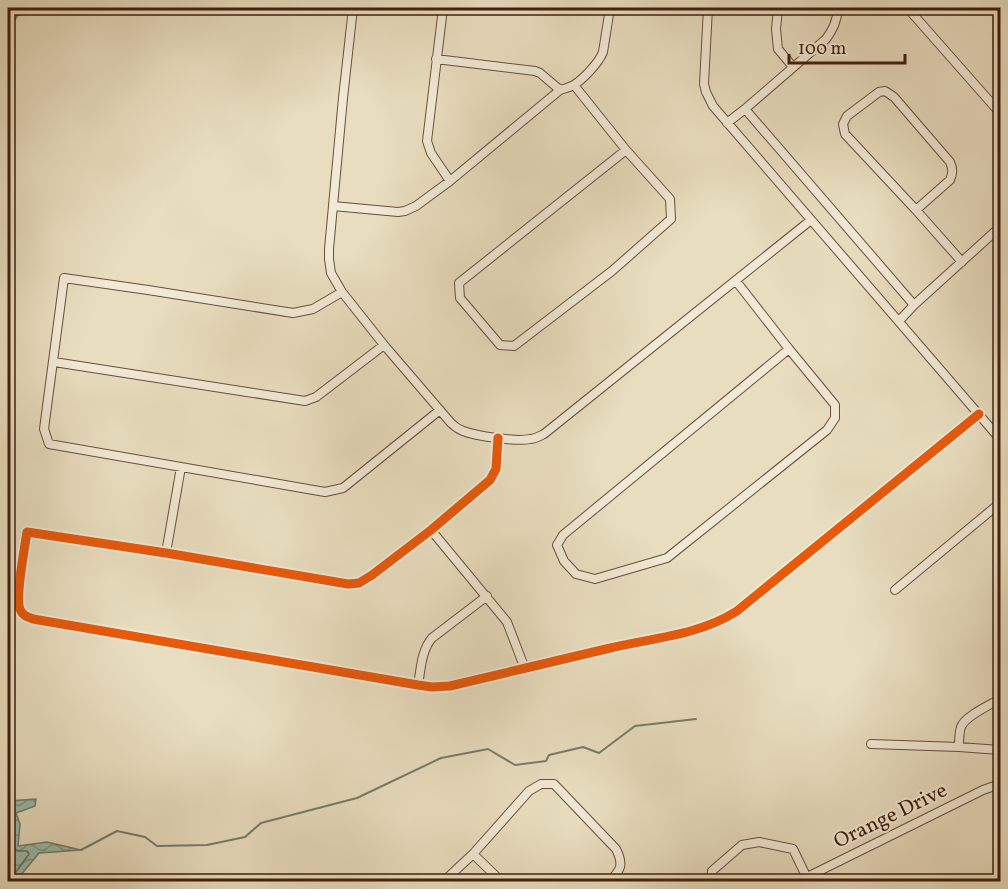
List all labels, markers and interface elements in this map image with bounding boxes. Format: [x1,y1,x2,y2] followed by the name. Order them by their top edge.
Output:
[789,27,904,65] scale bar
[798,37,847,62] text: 100 m
[829,776,952,856] street label: Orange Drive

